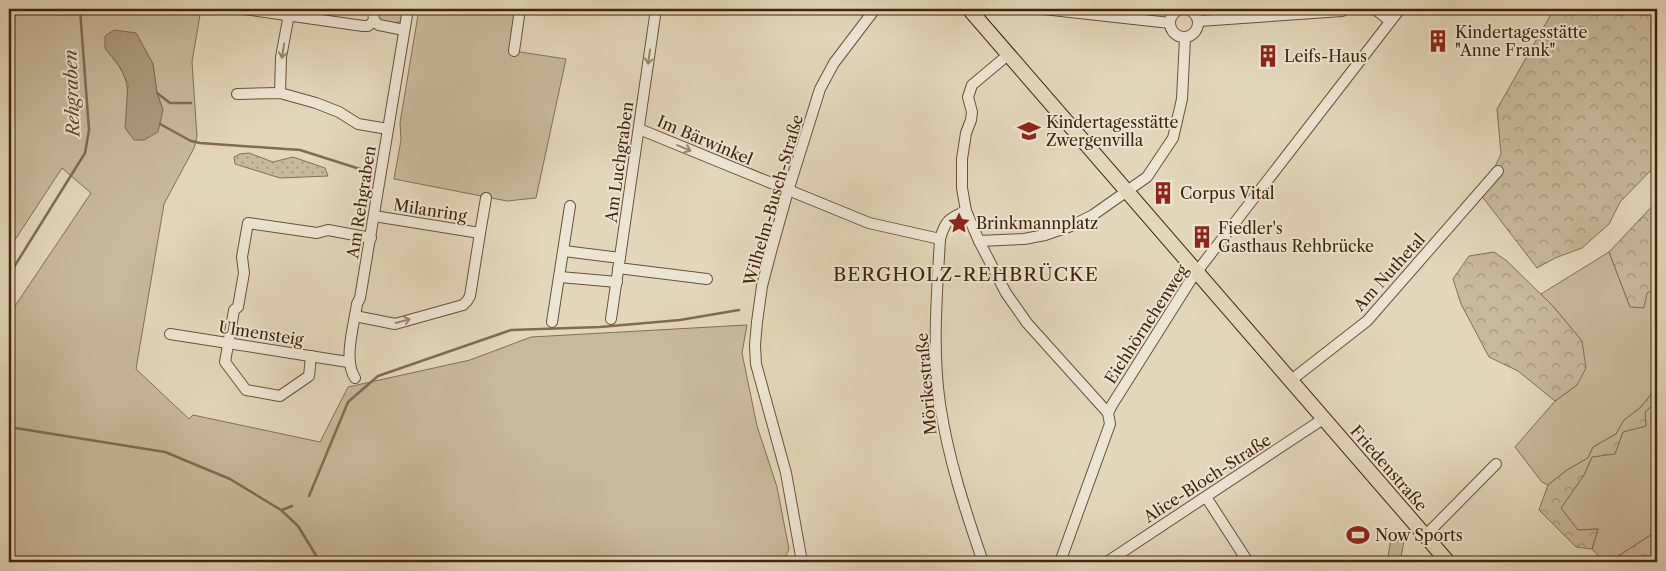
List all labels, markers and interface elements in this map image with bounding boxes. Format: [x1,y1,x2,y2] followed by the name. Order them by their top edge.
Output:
[1455,22,1587,60] place label: Kindertagesstätte "Anne Frank"
[1425,28,1451,54] building icon: Kindertagesstätte "Anne Frank"
[277,42,287,58] one-way arrow
[1255,43,1281,69] building icon: Leifs-Haus
[1284,46,1367,66] place label: Leifs-Haus
[59,49,85,139] water label: Rehgraben
[644,49,654,65] one-way arrow
[600,100,637,225] street label: Am Luchgraben
[654,111,756,169] street label: Im Bärwinkel
[739,112,807,289] street label: Wilhelm-Busch-Straße
[1046,112,1178,150] place label: Kindertagesstätte Zwergenvilla
[1016,118,1042,144] school or university icon: Kindertagesstätte Zwergenvilla
[676,143,691,153] one-way arrow
[342,144,380,261] street label: Am Rehgraben
[1150,180,1176,206] building icon: Corpus Vital
[1180,183,1275,203] place label: Corpus Vital
[392,194,469,226] street label: Milanring
[946,210,972,236] place icon: Brinkmannplatz
[976,213,1098,233] place label: Brinkmannplatz
[1218,218,1374,256] place label: Fiedler's Gasthaus Rehbrücke
[1189,224,1215,250] building icon: Fiedler's Gasthaus Rehbrücke
[1348,229,1429,316] street label: Am Nuthetal
[1100,260,1192,387] street label: Eichhörnchenweg
[833,263,1099,286] district label: BERGHOLZ-REHBRÜCKE
[217,316,305,350] street label: Ulmensteig
[395,316,411,325] one-way arrow
[912,332,940,436] street label: Mörikestraße
[1346,421,1432,515] street label: Friedenstraße
[1139,429,1274,527] street label: Alice-Bloch-Straße
[1345,522,1371,548] sports icon: Now Sports
[1375,525,1463,545] place label: Now Sports

